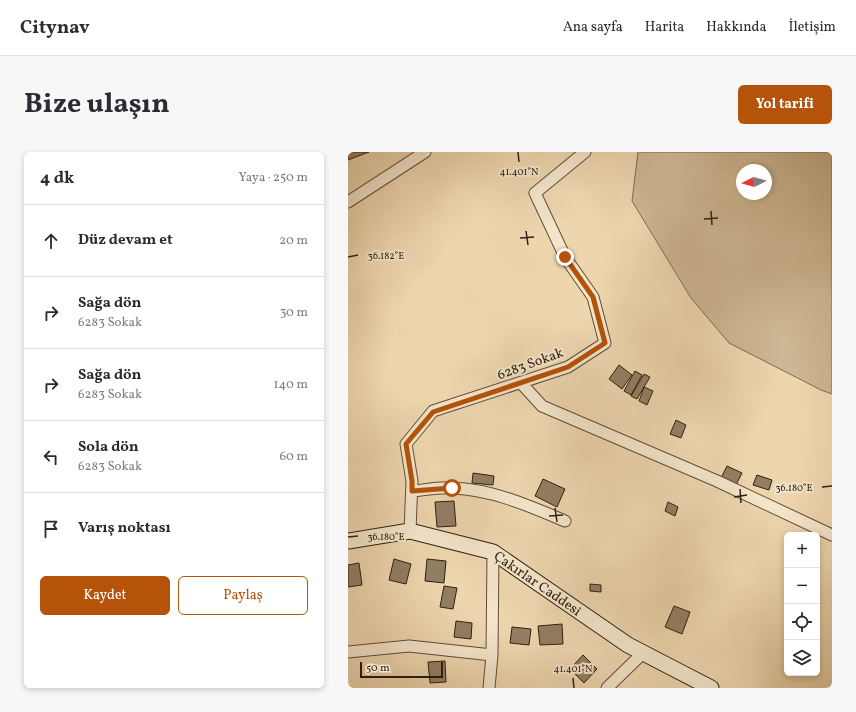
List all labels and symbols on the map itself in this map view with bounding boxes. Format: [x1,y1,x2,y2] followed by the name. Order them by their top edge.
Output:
[736,164,772,200] north arrow
[499,165,539,179] text: 41.401°N
[556,248,574,266] route end
[368,249,404,263] text: 36.182°E
[495,344,567,385] street label: 6283 Sokak
[443,479,461,497] route start
[775,481,813,495] text: 36.180°E
[367,530,405,544] text: 36.180°E
[489,547,585,621] street label: Çakırlar Caddesi
[360,660,443,679] scale bar
[553,662,593,676] text: 41.401°N

